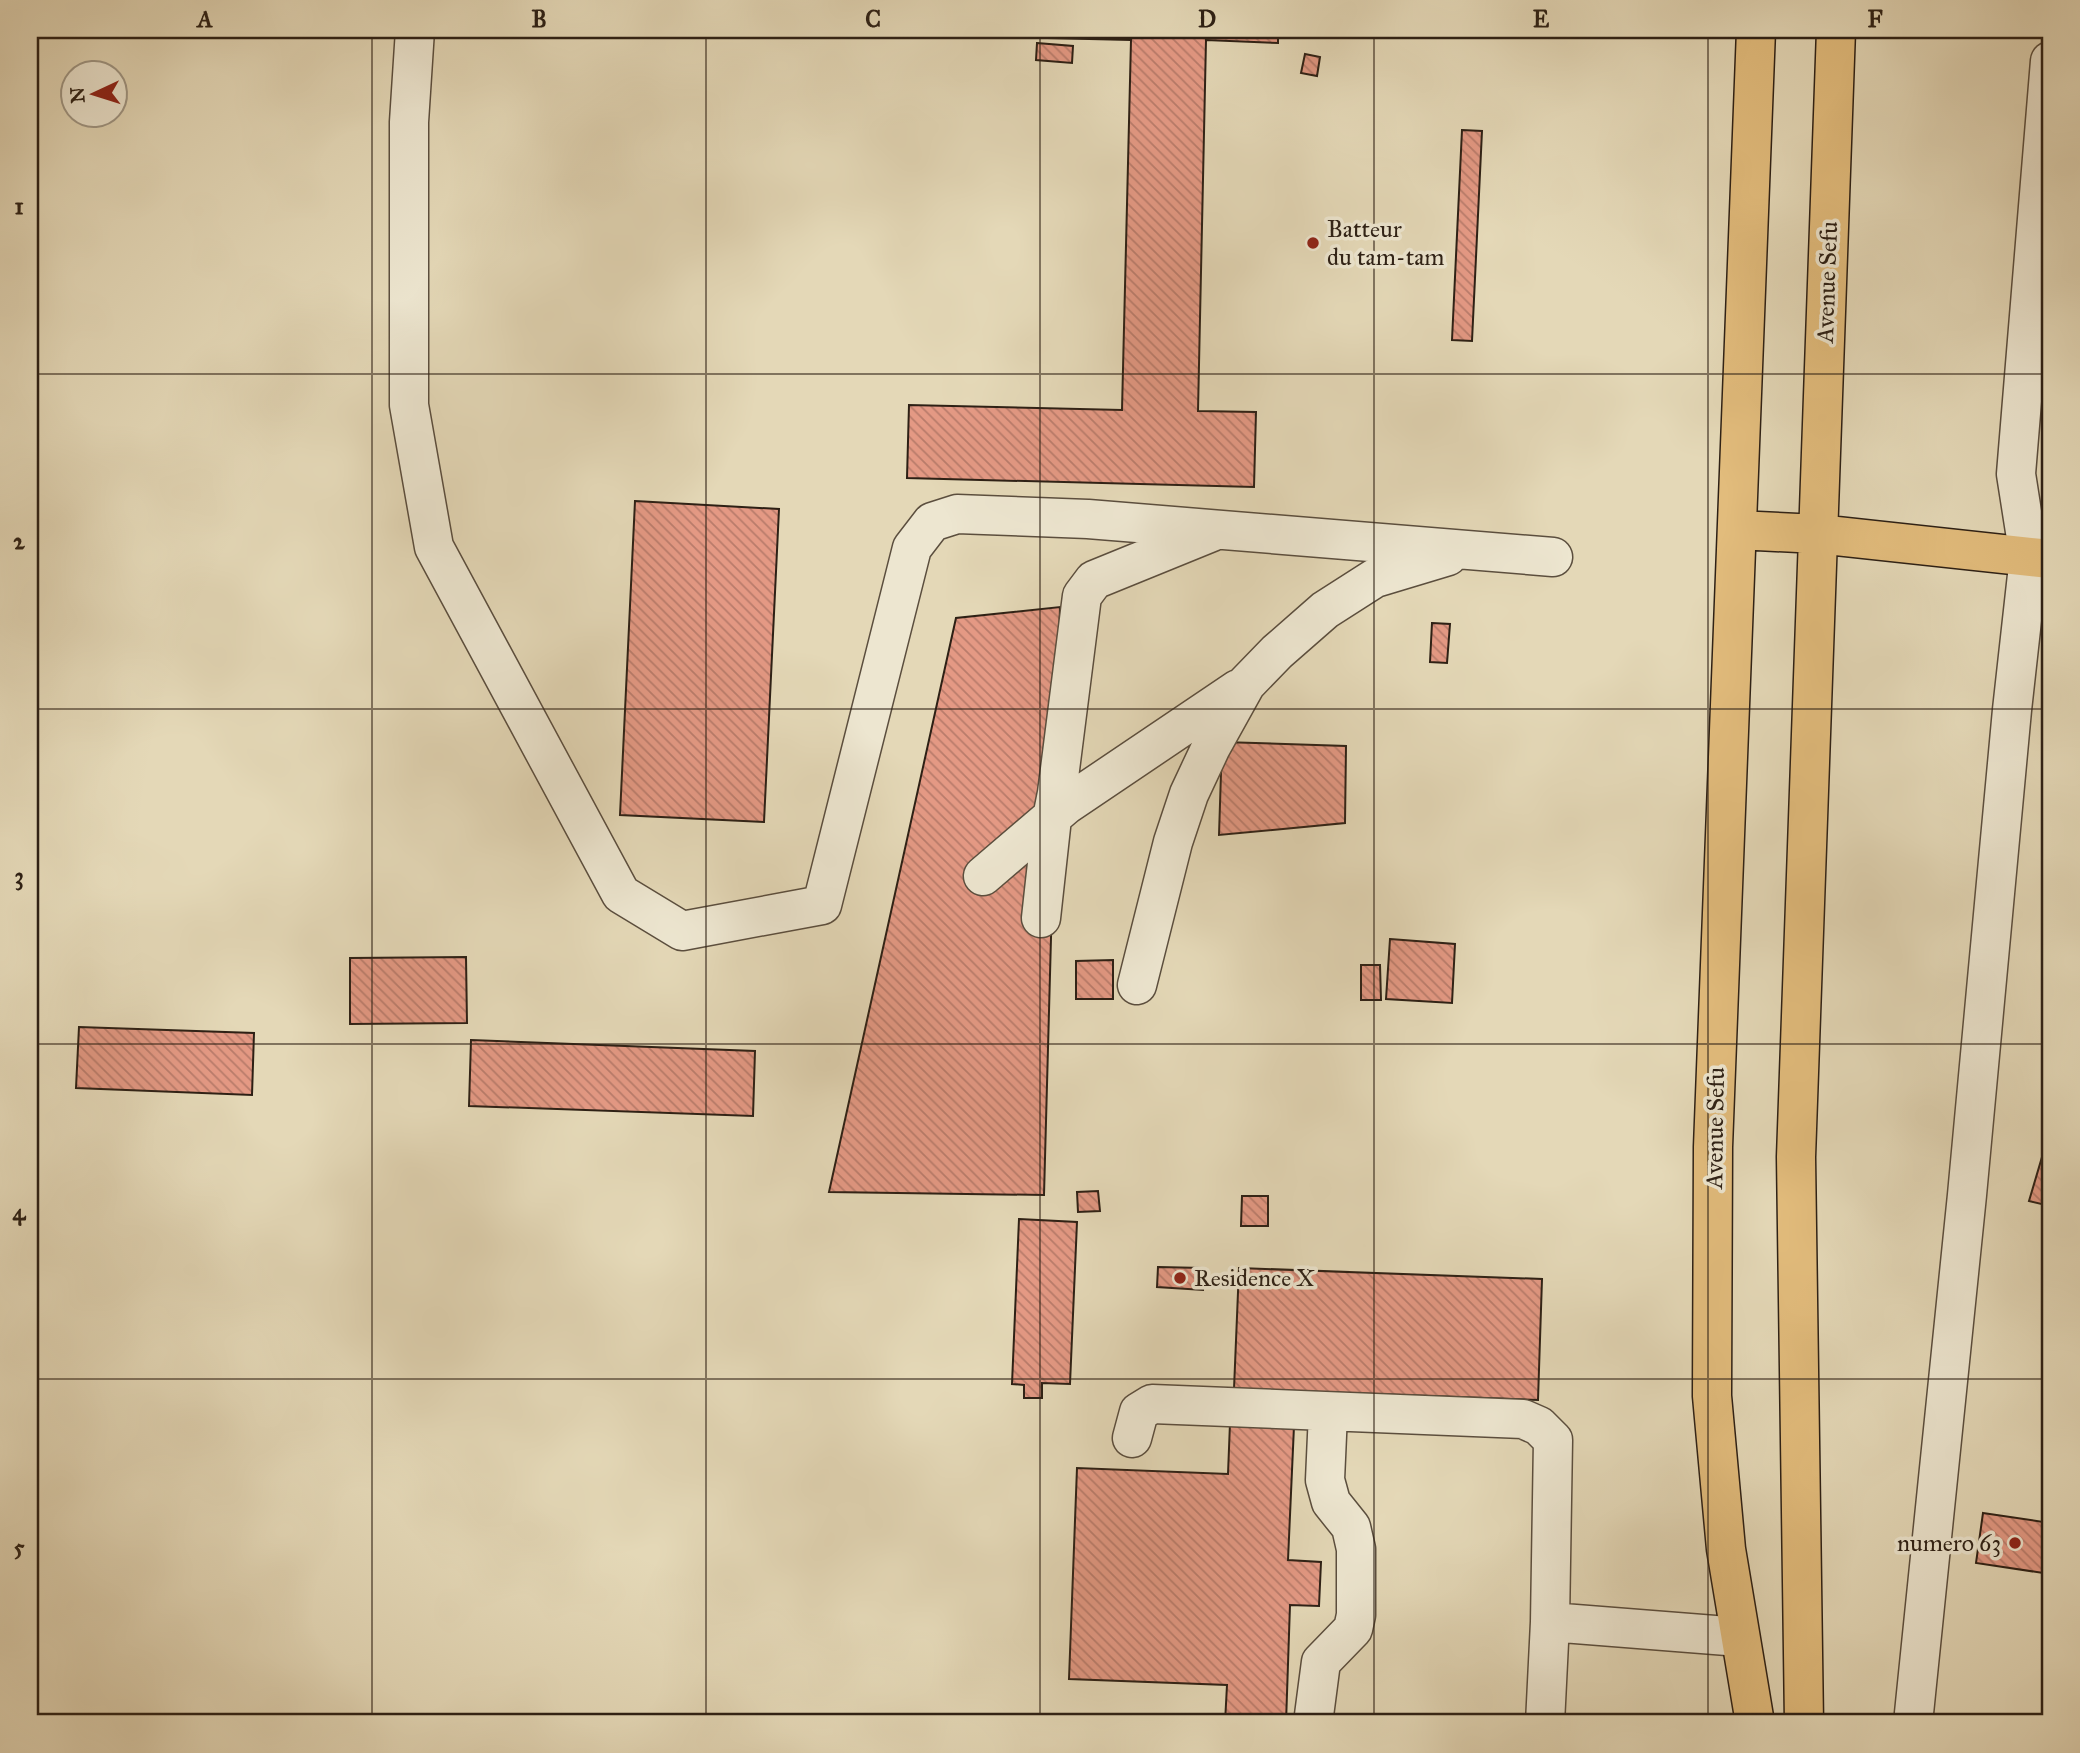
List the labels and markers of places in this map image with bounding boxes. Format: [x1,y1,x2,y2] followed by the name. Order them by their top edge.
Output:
[1327,214,1444,272] place label: Batteur du tam-tam
[1305,235,1321,251] marker: Batteur du tam-tam
[1194,1263,1315,1293] place label: Residence X
[1172,1270,1188,1286] marker: Residence X
[1897,1528,2001,1558] place label: numero 63
[2007,1535,2023,1551] marker: numero 63

